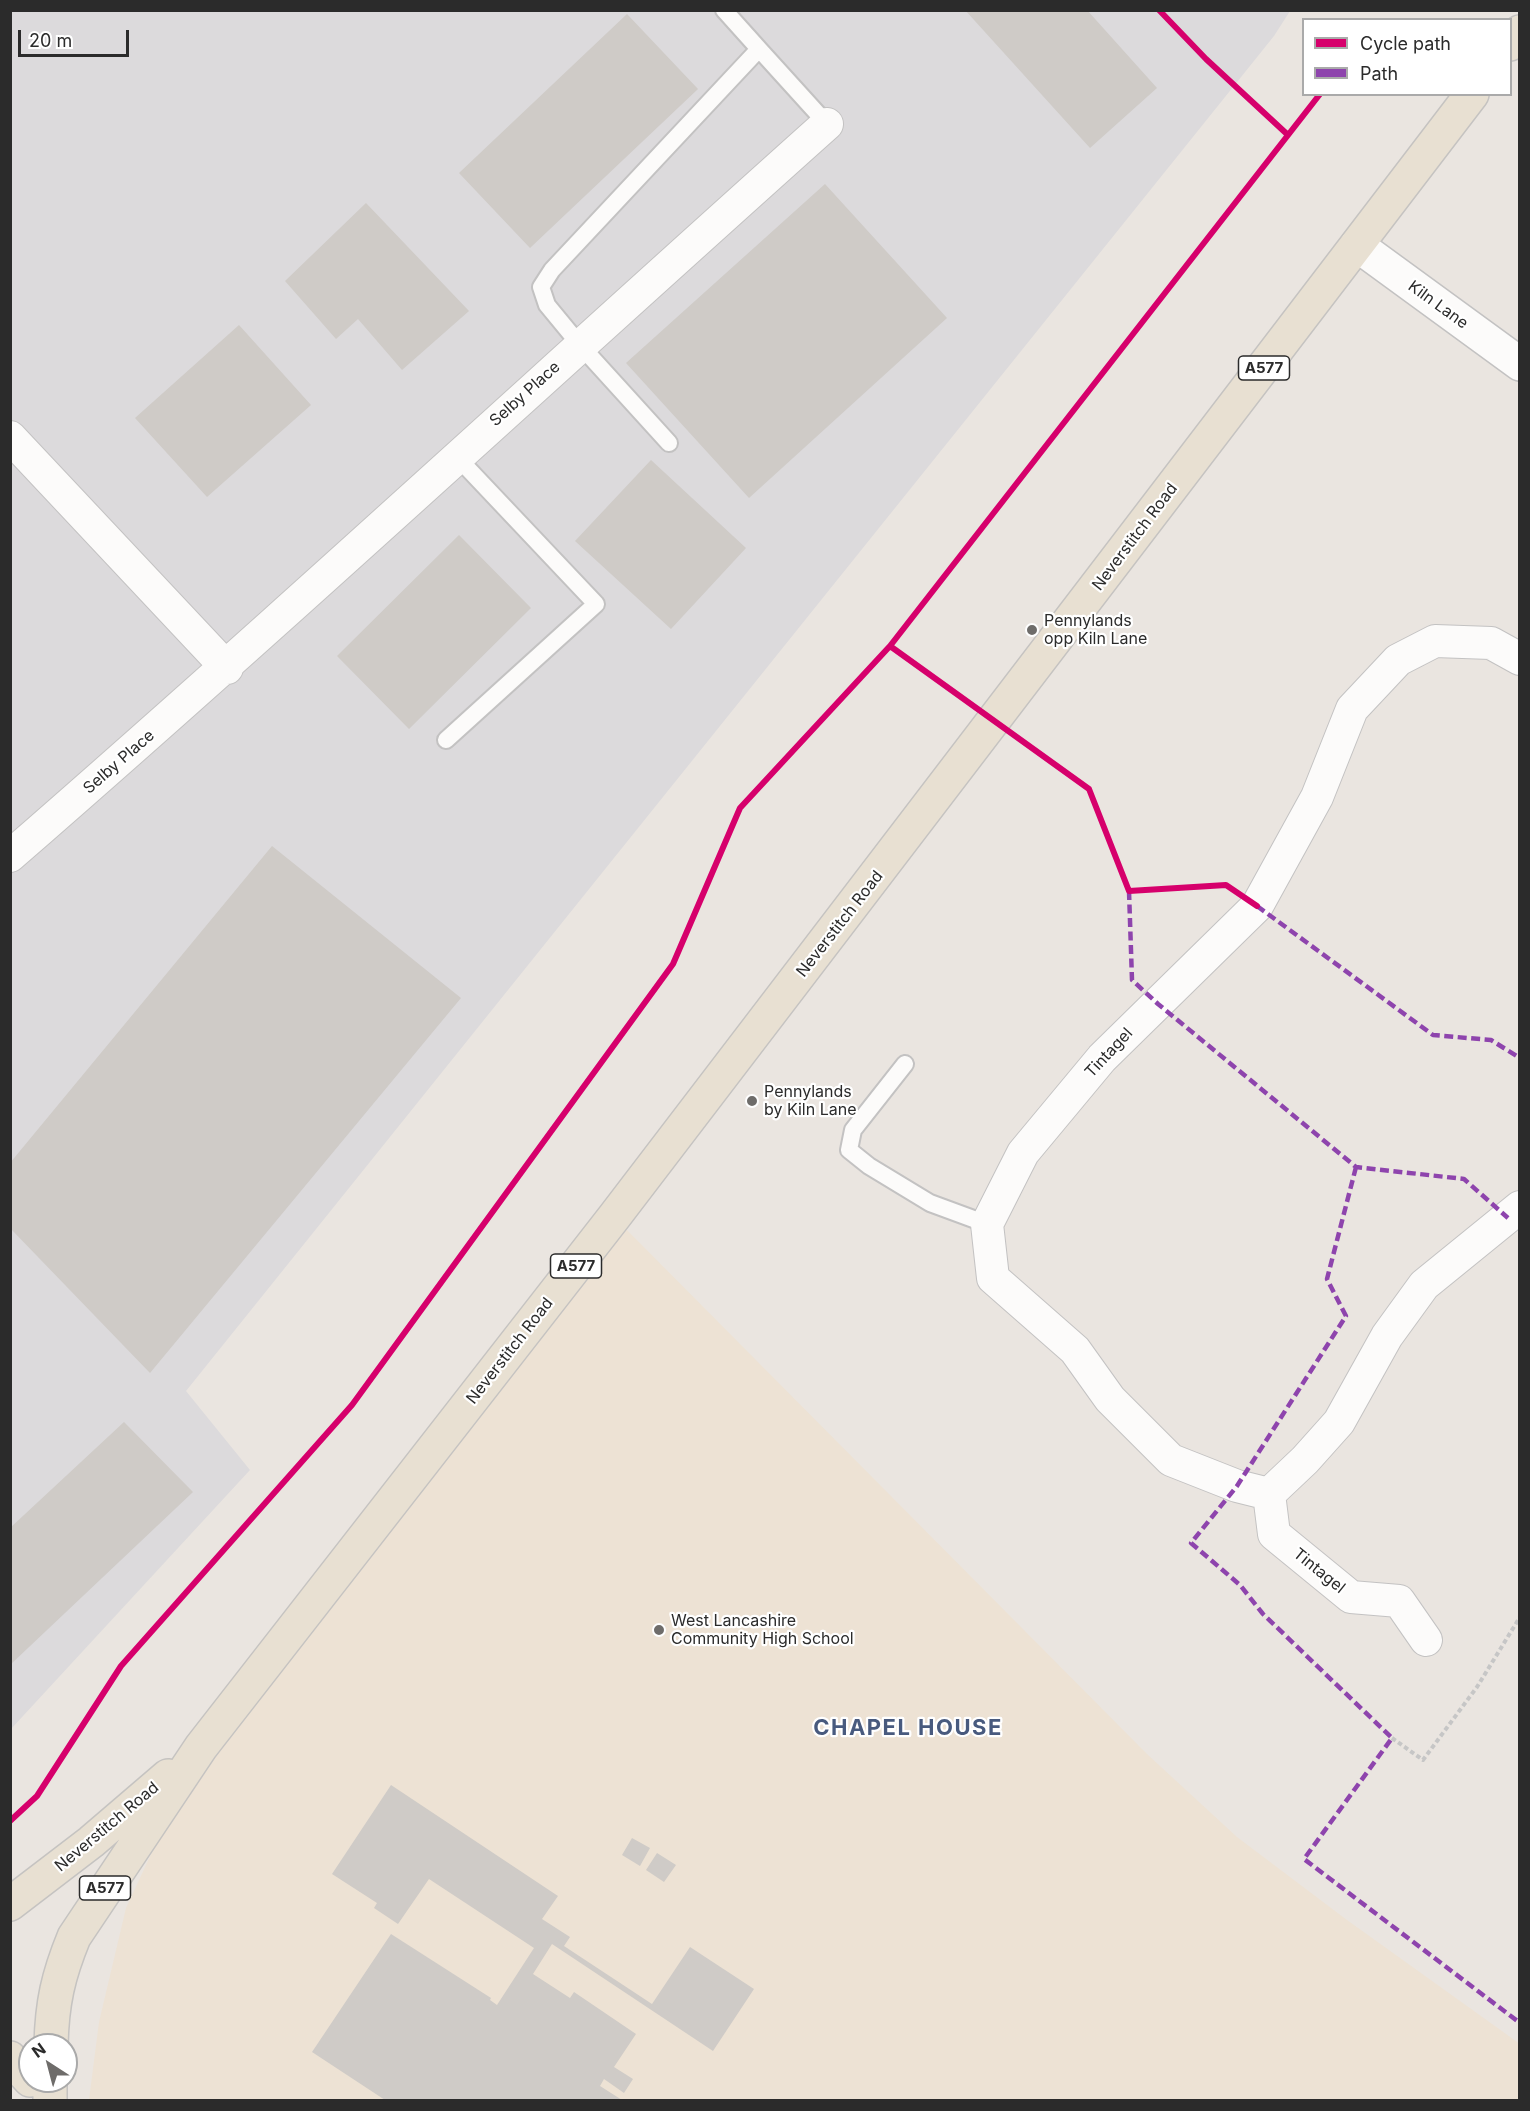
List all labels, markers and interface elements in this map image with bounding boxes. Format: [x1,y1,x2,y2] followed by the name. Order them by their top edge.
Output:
[21,18,132,56] scale bar
[1302,18,1512,96] legend
[29,30,72,51] text: 20 m
[1360,33,1451,54] text: Cycle path
[1360,63,1398,84] text: Path
[1404,277,1472,333] street label: Kiln Lane
[1238,356,1290,380] road number: A577
[486,357,564,431] street label: Selby Place
[1088,480,1182,594] street label: Neverstitch Road
[1044,611,1147,649] place label: Pennylands opp Kiln Lane
[1025,623,1039,637] marker: Pennylands opp Kiln Lane
[79,726,159,798] street label: Selby Place
[793,867,887,981] street label: Neverstitch Road
[1081,1024,1137,1082] street label: Tintagel
[764,1082,856,1120] place label: Pennylands by Kiln Lane
[745,1094,759,1108] marker: Pennylands by Kiln Lane
[550,1254,602,1278] road number: A577
[463,1294,557,1408] street label: Neverstitch Road
[1289,1544,1349,1598] street label: Tintagel
[671,1611,854,1649] place label: West Lancashire Community High School
[652,1623,666,1637] marker: West Lancashire Community High School
[813,1715,1003,1741] district label: CHAPEL HOUSE
[51,1778,163,1876] street label: Neverstitch Road
[80,1876,130,1900] road number: A577
[18,2033,78,2093] north arrow
[28,2038,49,2062] text: N

